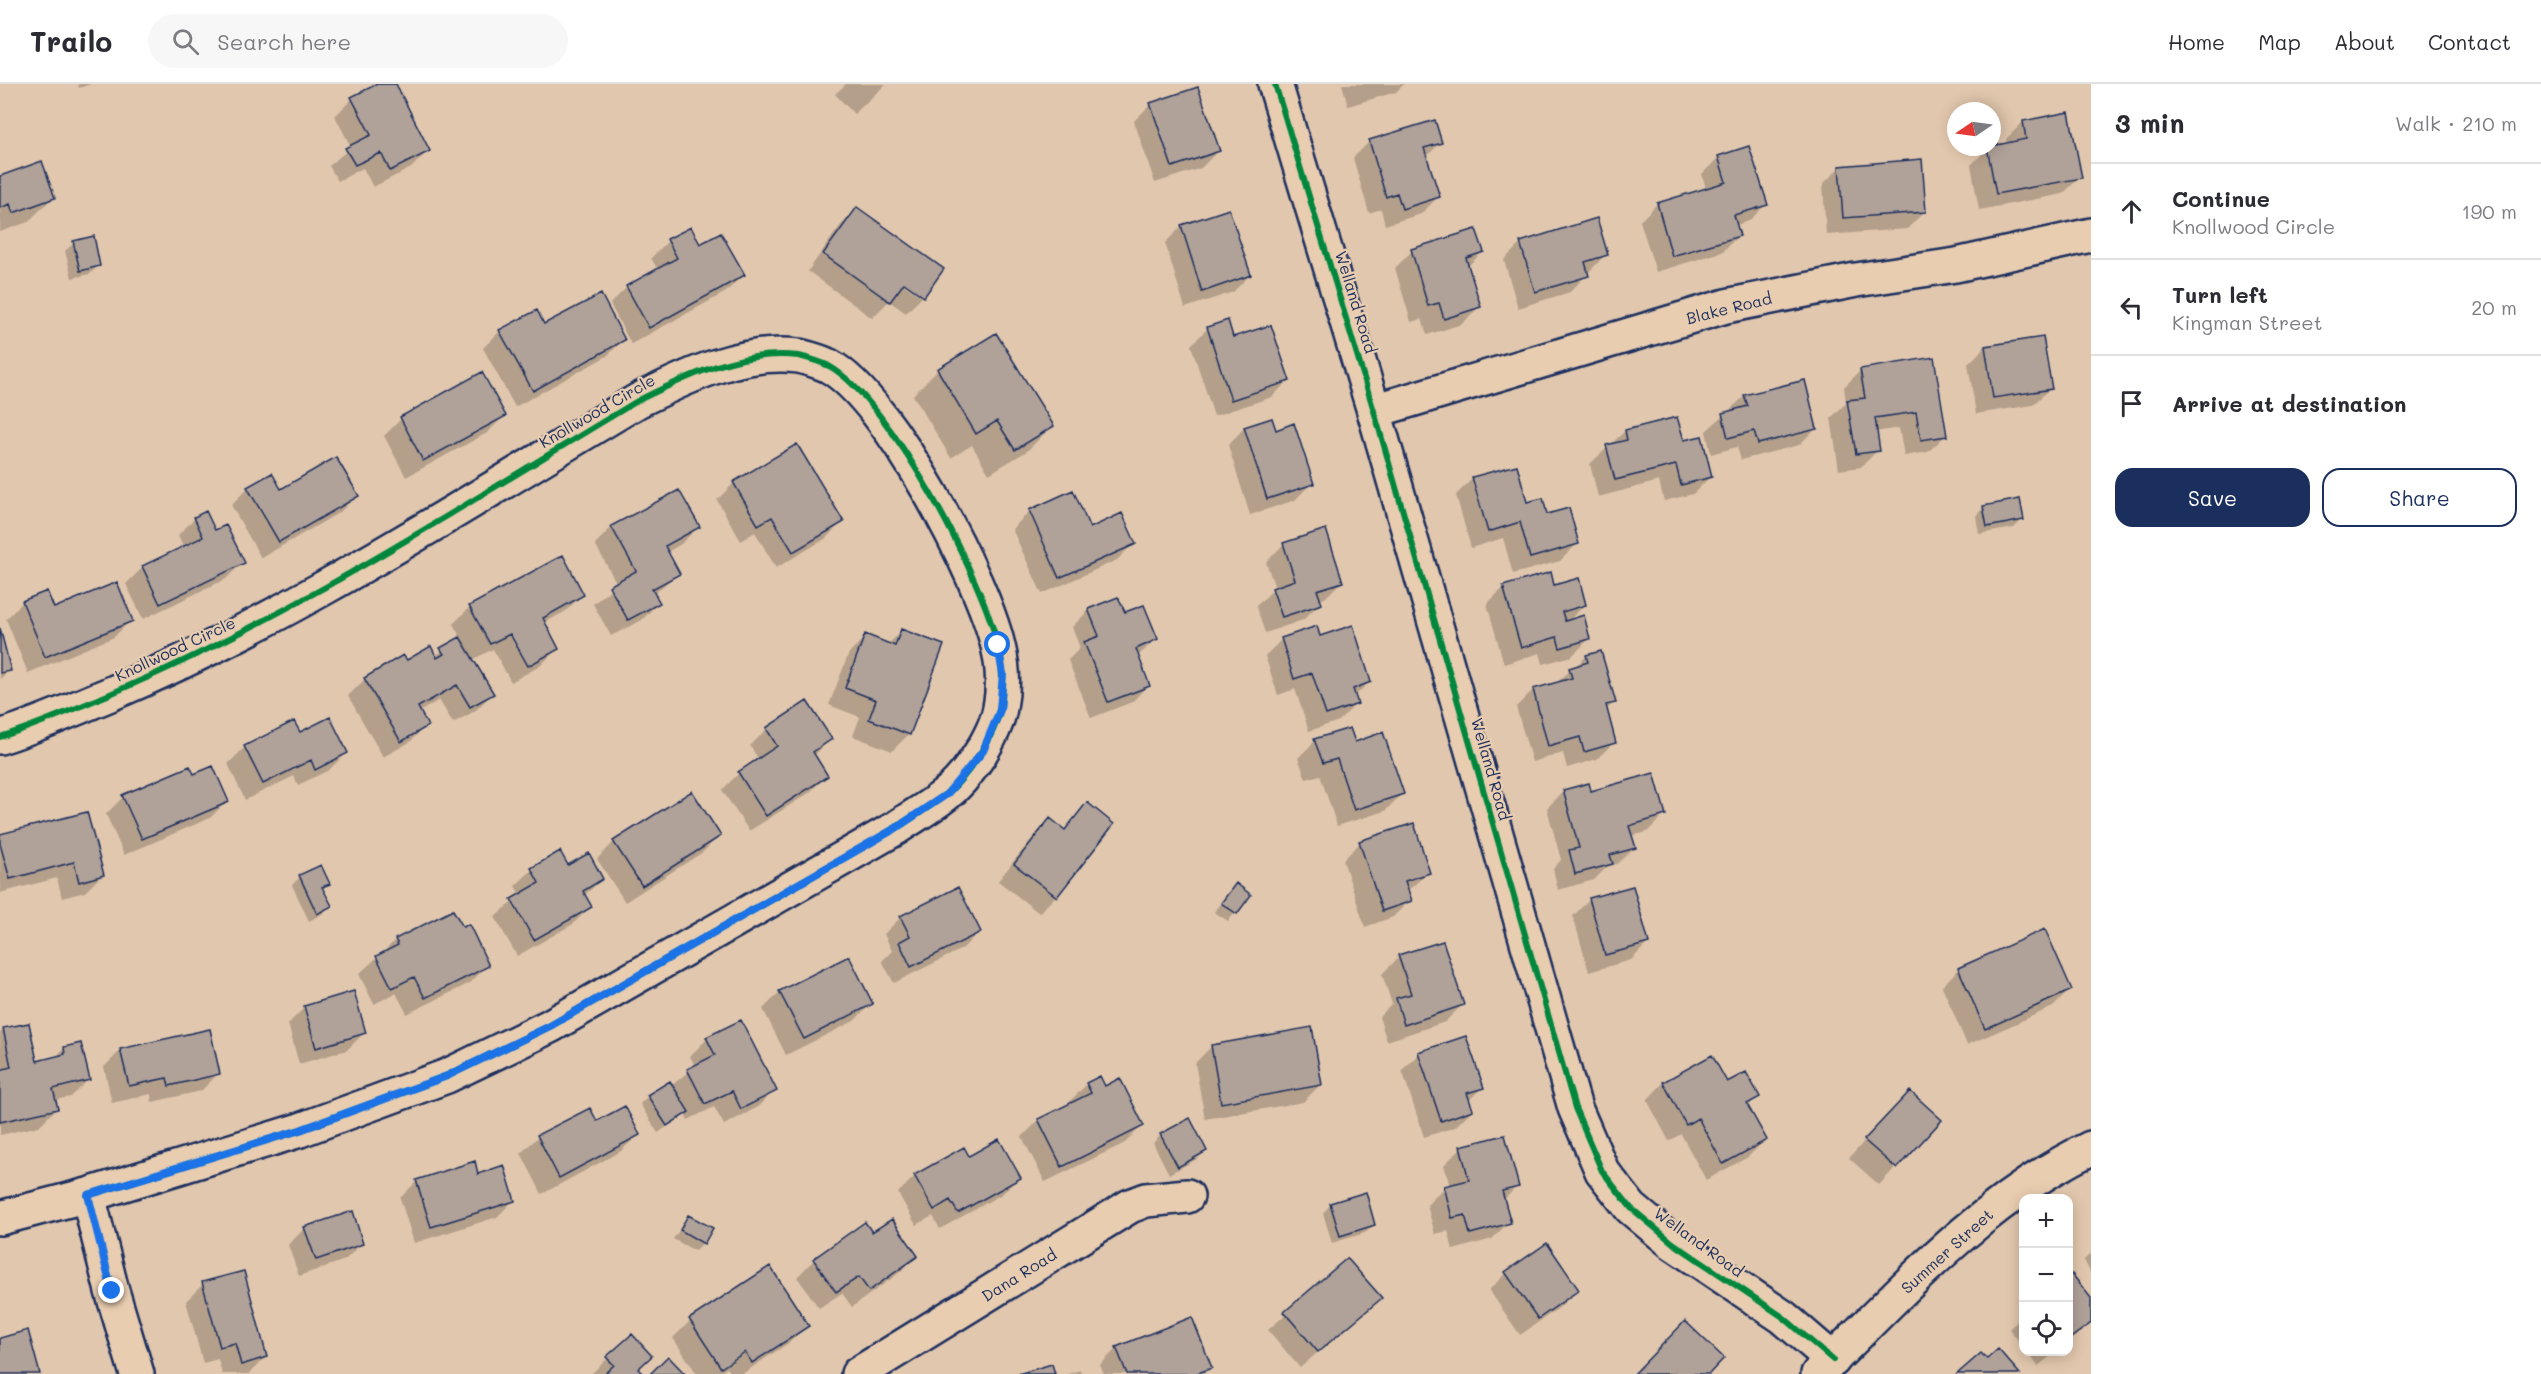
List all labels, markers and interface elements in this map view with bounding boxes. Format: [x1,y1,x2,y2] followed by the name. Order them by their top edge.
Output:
[148,14,568,68] search box
[30,23,112,59] text: Trailo
[169,25,202,58] icon: search
[217,27,351,56] text: Search here
[2168,28,2225,55] text: Home
[2258,28,2301,55] text: Map
[2334,28,2395,55] text: About
[2428,28,2511,55] text: Contact
[1947,102,2001,156] north arrow
[2115,106,2184,140] text: 3 min
[2395,110,2517,136] text: Walk · 210 m
[2172,184,2270,213] text: Continue
[2115,195,2148,228] icon: ahead
[2462,198,2517,224] text: 190 m
[2172,213,2335,239] text: Knollwood Circle
[1331,248,1382,356] street label: Welland Road
[2172,280,2268,309] text: Turn left
[1684,287,1774,328] street label: Blake Road
[2115,291,2148,324] icon: left
[2471,294,2517,320] text: 20 m
[2172,309,2322,335] text: Kingman Street
[535,369,658,452] street label: Knollwood Circle
[2115,387,2148,420] icon: arrive
[2172,389,2407,418] text: Arrive at destination
[2115,468,2310,527] button: Save
[2322,468,2517,527] button: Share
[111,611,238,686] street label: Knollwood Circle
[984,631,1010,657] route start
[1467,715,1516,823] street label: Welland Road
[2019,1194,2073,1356] map controls
[2019,1194,2073,1248] button: +
[1650,1202,1748,1281] street label: Welland Road
[1896,1204,1997,1298] street label: Summer Street
[977,1243,1060,1306] street label: Dana Road
[2019,1248,2073,1302] button: −
[98,1277,124,1303] route end
[2019,1302,2073,1356] button: locate

